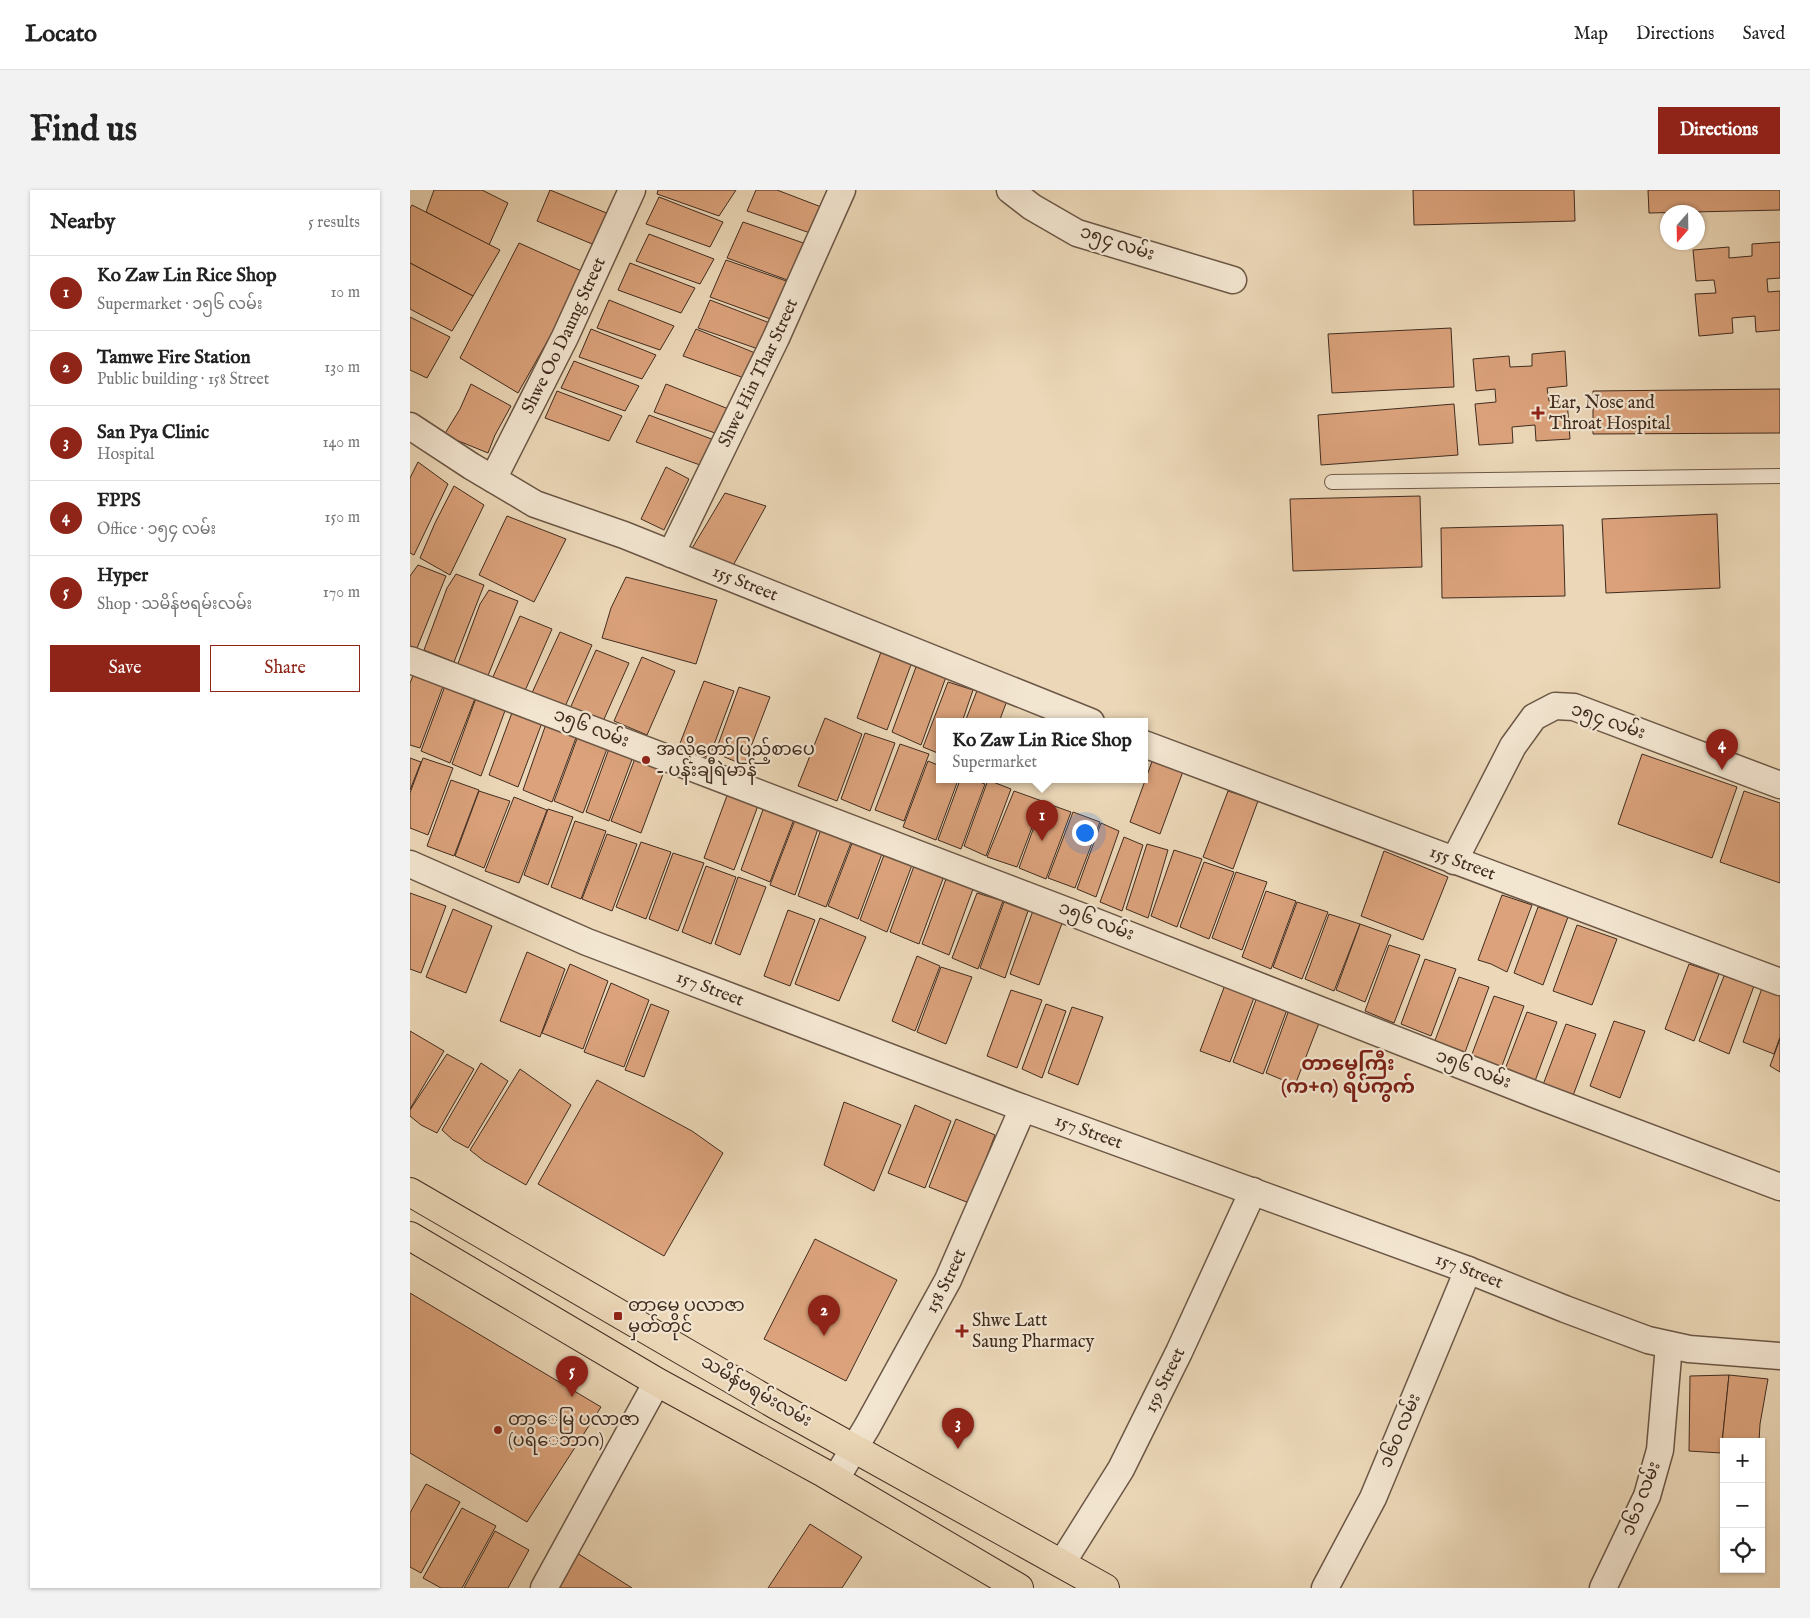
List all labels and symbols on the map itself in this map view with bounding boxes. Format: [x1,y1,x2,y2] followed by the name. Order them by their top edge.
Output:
[1660,205,1705,250] north arrow
[1076,218,1158,269] street label: ၁၅၄ လမ်း
[517,254,611,418] street label: Shwe Oo Daung Street
[713,295,804,451] street label: Shwe Hin Thar Street
[1549,392,1671,436] place label: Ear, Nose and Throat Hospital
[1531,406,1545,420] marker: Ear, Nose and Throat Hospital
[709,560,781,607] street label: 155 Street
[1567,696,1649,747] street label: ၁၅၄ လမ်း
[549,701,633,756] street label: ၁၅၆ လမ်း
[1706,729,1738,770] pin: 4
[656,735,815,785] place label: အလိုတော်ပြည့်စာပေ - ပန်းချီရဲမာန်
[640,754,652,766] marker: အလိုတော်ပြည့်စာပေ - ပန်းချီရဲမာန်
[1026,800,1058,841] pin: 1
[1072,820,1098,846] your location
[1426,840,1499,886] street label: 155 Street
[1054,894,1138,949] street label: ၁၅၆ လမ်း
[673,966,747,1012] street label: 157 Street
[1431,1042,1515,1097] street label: ၁၅၆ လမ်း
[1281,1050,1415,1102] district label: တာမွေကြီး (က+ဂ) ရပ်ကွက်
[1052,1109,1126,1155] street label: 157 Street
[920,1245,972,1317] street label: 158 Street
[1432,1248,1506,1294] street label: 157 Street
[628,1295,745,1341] place label: တာမွေ ပလာဇာ မှတ်တိုင်
[808,1295,840,1336] pin: 2
[612,1310,624,1322] marker: တာမွေ ပလာဇာ မှတ်တိုင်
[972,1310,1094,1354] place label: Shwe Latt Saung Pharmacy
[956,1325,968,1337] marker: Shwe Latt Saung Pharmacy
[1139,1344,1191,1417] street label: 159 Street
[695,1347,818,1435] street label: သမိန်ဗရမ်းလမ်း
[556,1356,588,1397] pin: 5
[1372,1389,1427,1472] street label: ၁၆၀ လမ်း
[508,1407,640,1455] place label: တာေမြ ပလာဇာ (ပရိေဘာဂ)
[942,1408,974,1449] pin: 3
[492,1424,504,1436] marker: တာေမြ ပလာဇာ (ပရိေဘာဂ)
[1614,1457,1667,1540] street label: ၁၆၁ လမ်း

